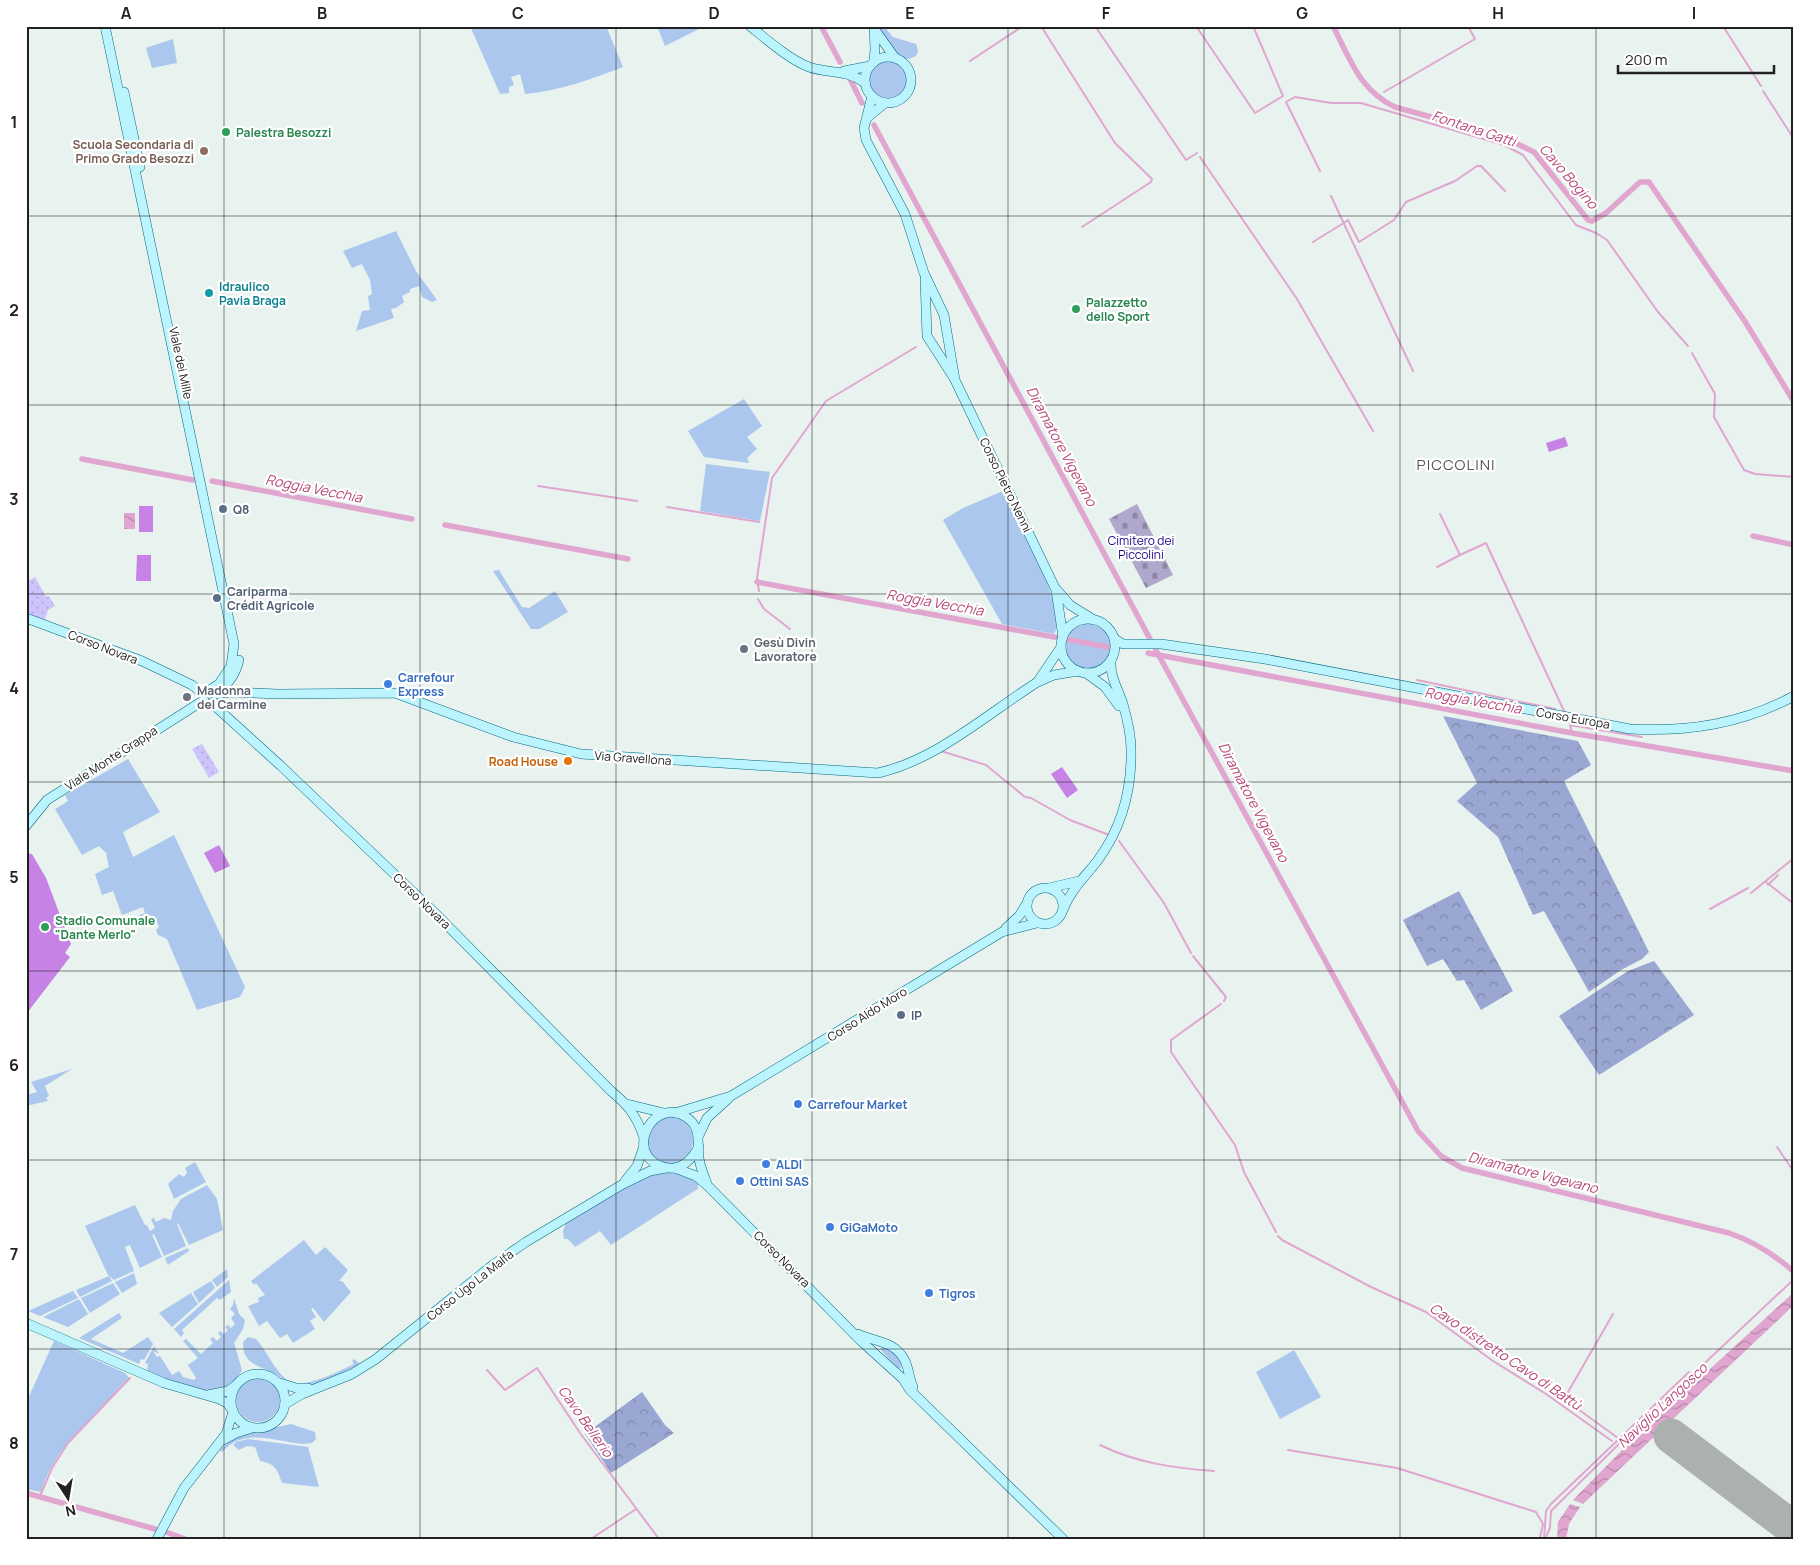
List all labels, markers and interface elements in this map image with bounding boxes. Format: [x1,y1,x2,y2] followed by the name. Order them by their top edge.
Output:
[121,2,132,24] text: A
[317,2,327,24] text: B
[512,2,524,24] text: C
[708,2,720,24] text: D
[905,2,915,24] text: E
[1102,2,1111,24] text: F
[1296,2,1308,24] text: G
[1492,2,1504,24] text: H
[1692,2,1696,24] text: I
[1618,42,1774,74] scale bar
[1625,49,1668,70] text: 200 m
[1430,106,1520,151] water label: Fontana Gatti
[10,111,18,133] text: 1
[236,124,331,141] place label: Palestra Besozzi
[220,126,232,138] marker: Palestra Besozzi
[72,136,194,167] place label: Scuola Secondaria di Primo Grado Besozzi
[1535,139,1603,213] water label: Cavo Bogino
[198,145,210,157] marker: Scuola Secondaria di Primo Grado Besozzi
[219,278,286,309] place label: Idraulico Pavia Braga
[203,287,215,299] marker: Idraulico Pavia Braga
[1086,294,1150,325] place label: Palazzetto dello Sport
[9,299,19,321] text: 2
[1070,303,1082,315] marker: Palazzetto dello Sport
[165,325,197,401] street label: Viale dei Mille
[1022,383,1102,510] water label: Diramatore Vigevano
[976,435,1036,535] street label: Corso Pietro Nenni
[1417,454,1495,475] district label: PICCOLINI
[264,469,365,507] water label: Roggia Vecchia
[9,488,19,510] text: 3
[233,501,249,518] place label: Q8
[217,503,229,515] marker: Q8
[1108,532,1174,563] park label: Cimitero dei Piccolini
[227,583,315,614] place label: Cariparma Crédit Agricole
[885,584,986,620] water label: Roggia Vecchia
[211,592,223,604] marker: Cariparma Crédit Agricole
[66,626,140,668] street label: Corso Novara
[754,634,817,665] place label: Gesù Divin Lavoratore
[738,643,750,655] marker: Gesù Divin Lavoratore
[398,669,455,700] place label: Carrefour Express
[9,677,19,699] text: 4
[382,678,394,690] marker: Carrefour Express
[197,682,267,713] place label: Madonna del Carmine
[1423,682,1524,718] water label: Roggia Vecchia
[181,691,193,703] marker: Madonna del Carmine
[1535,703,1611,733] street label: Corso Europa
[61,722,161,794] street label: Viale Monte Grappa
[1214,739,1294,866] water label: Diramatore Vigevano
[594,747,672,769] street label: Via Gravellona
[489,753,558,770] place label: Road House
[562,755,574,767] marker: Road House
[9,866,19,888] text: 5
[390,869,454,933] street label: Corso Novara
[55,912,155,943] place label: Stadio Comunale "Dante Merlo"
[39,921,51,933] marker: Stadio Comunale "Dante Merlo"
[824,983,910,1045] street label: Corso Aldo Moro
[911,1007,922,1024] place label: IP
[895,1009,907,1021] marker: IP
[9,1054,19,1076] text: 6
[808,1096,908,1113] place label: Carrefour Market
[792,1098,804,1110] marker: Carrefour Market
[1466,1147,1601,1197] water label: Diramatore Vigevano
[776,1156,802,1173] place label: ALDI
[760,1158,772,1170] marker: ALDI
[750,1173,809,1190] place label: Ottini SAS
[734,1175,746,1187] marker: Ottini SAS
[840,1219,898,1236] place label: GiGaMoto
[824,1221,836,1233] marker: GiGaMoto
[750,1227,814,1291] street label: Corso Novara
[10,1243,18,1265] text: 7
[423,1246,517,1324] street label: Corso Ugo La Malfa
[939,1285,976,1302] place label: Tigros
[923,1287,935,1299] marker: Tigros
[1426,1298,1587,1415] water label: Cavo distretto Cavo di Battù
[1613,1358,1712,1452] water label: Naviglio Langosco
[554,1381,618,1461] water label: Cavo Bellerio
[9,1432,19,1454] text: 8
[42,1472,92,1522] north arrow
[64,1501,78,1522] text: N

